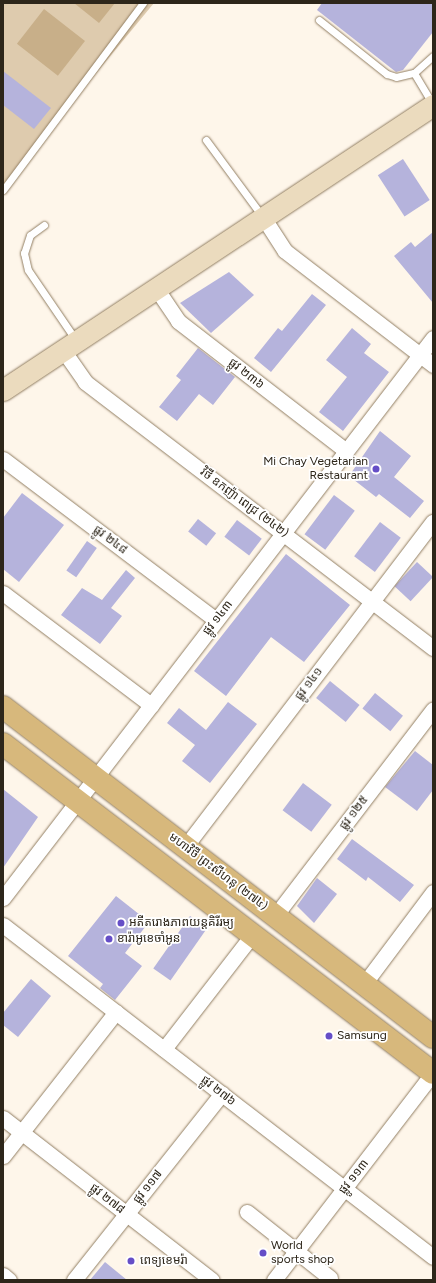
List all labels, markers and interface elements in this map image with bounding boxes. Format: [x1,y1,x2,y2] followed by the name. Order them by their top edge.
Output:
[225,356,267,392] street label: ផ្លូវ ២៣៦
[263,455,368,483] place label: Mi Chay Vegetarian Restaurant
[371,464,381,474] marker: Mi Chay Vegetarian Restaurant
[197,465,291,541] street label: វិថី ឧកញ៉ា ពេជ្រ (២៤២)
[90,523,130,557] street label: ផ្លូវ ២៤៨
[200,598,236,638] street label: ផ្លូវ ១៤៣
[292,665,326,703] street label: ផ្លូវ ១៤១
[337,793,371,833] street label: ផ្លូវ ១២៥
[166,830,270,914] street label: មហាវិថី ព្រះសីហនុ (២៧៤)
[129,916,234,930] place label: អតីតរោងភាពយន្តគិរីរម្យ
[116,918,126,928] marker: អតីតរោងភាពយន្តគិរីរម្យ
[117,932,180,946] place label: ខារ៉ាអូខេចាំអូន
[104,934,114,944] marker: ខារ៉ាអូខេចាំអូន
[337,1029,387,1043] place label: Samsung
[324,1031,334,1041] marker: Samsung
[198,1073,238,1109] street label: ផ្លូវ ២៧៦
[336,1157,372,1197] street label: ផ្លូវ ១១៣
[130,1167,166,1207] street label: ផ្លូវ ១១៧
[87,1181,127,1217] street label: ផ្លូវ ២៧៨
[271,1239,334,1267] place label: World sports shop
[258,1248,268,1258] marker: World sports shop
[140,1254,188,1268] place label: ពេទ្យខេមរ៉ា
[125,1255,137,1267] marker: ពេទ្យខេមរ៉ា

